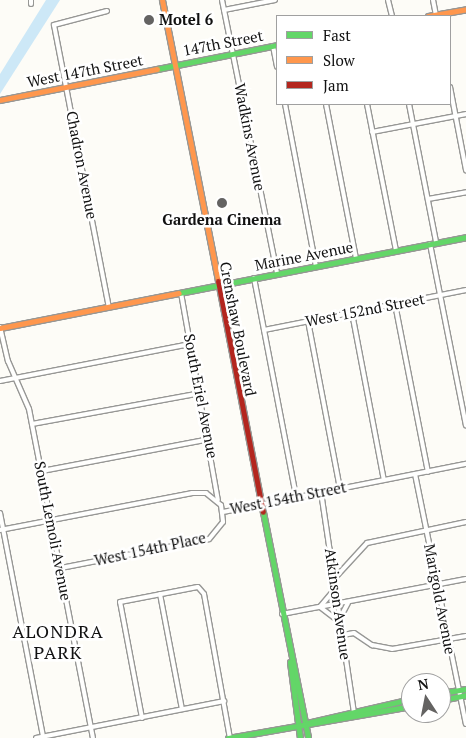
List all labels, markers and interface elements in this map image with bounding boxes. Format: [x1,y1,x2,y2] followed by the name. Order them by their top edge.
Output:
[159,11,213,29] place label: Motel 6
[143,14,155,26] marker: Motel 6
[276,15,451,105] legend
[323,25,351,45] text: Fast
[181,26,265,60] street label: 147th Street
[323,50,355,70] text: Slow
[26,51,144,91] street label: West 147th Street
[323,75,349,95] text: Jam
[231,82,269,192] street label: Wadkins Avenue
[63,109,101,221] street label: Chadron Avenue
[216,197,228,209] marker: Gardena Cinema
[162,211,282,229] place label: Gardena Cinema
[253,238,355,274] street label: Marine Avenue
[216,260,260,398] street label: Crenshaw Boulevard
[304,290,426,330] street label: West 152nd Street
[180,332,222,460] street label: South Eriel Avenue
[31,460,75,602] street label: South Lemoli Avenue
[228,478,348,518] street label: West 154th Street
[93,528,207,570] street label: West 154th Place
[420,542,460,656] street label: Marigold Avenue
[321,547,355,661] street label: Atkinson Avenue
[11,621,105,664] district label: ALONDRA PARK
[401,673,451,723] north arrow
[416,673,430,694] text: N

